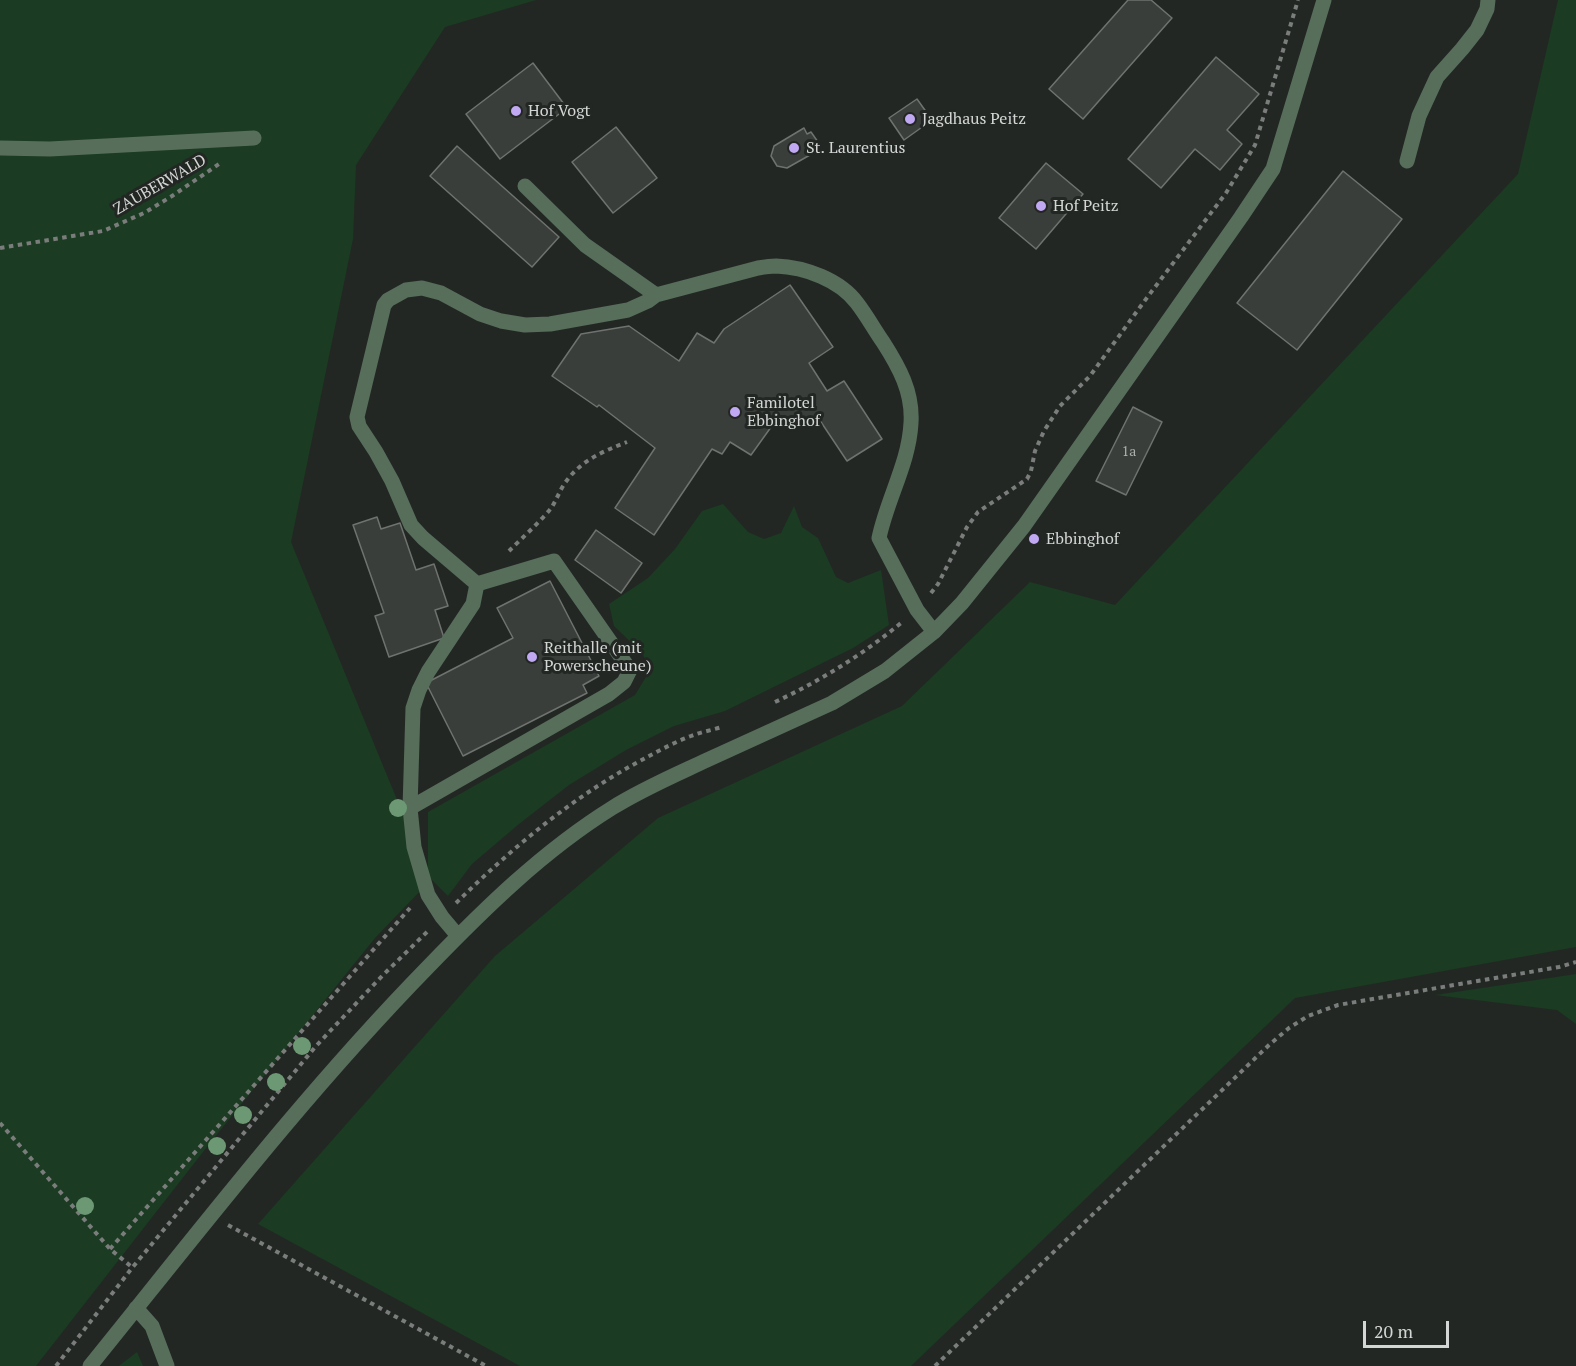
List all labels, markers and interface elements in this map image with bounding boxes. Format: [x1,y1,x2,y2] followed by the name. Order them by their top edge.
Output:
[528,101,591,121] place label: Hof Vogt
[509,104,523,118] marker: Hof Vogt
[922,109,1026,129] place label: Jagdhaus Peitz
[903,112,917,126] marker: Jagdhaus Peitz
[806,138,905,158] place label: St. Laurentius
[787,141,801,155] marker: St. Laurentius
[110,151,210,219] street label: ZAUBERWALD
[1053,196,1119,216] place label: Hof Peitz
[1034,199,1048,213] marker: Hof Peitz
[747,393,820,431] place label: Familotel Ebbinghof
[728,405,742,419] marker: Familotel Ebbinghof
[1122,444,1136,460] house number: 1a
[1046,529,1119,549] place label: Ebbinghof
[1027,532,1041,546] marker: Ebbinghof
[544,638,651,676] place label: Reithalle (mit Powerscheune)
[525,650,539,664] marker: Reithalle (mit Powerscheune)
[1366,1309,1452,1347] scale bar
[1374,1319,1413,1343] text: 20 m

